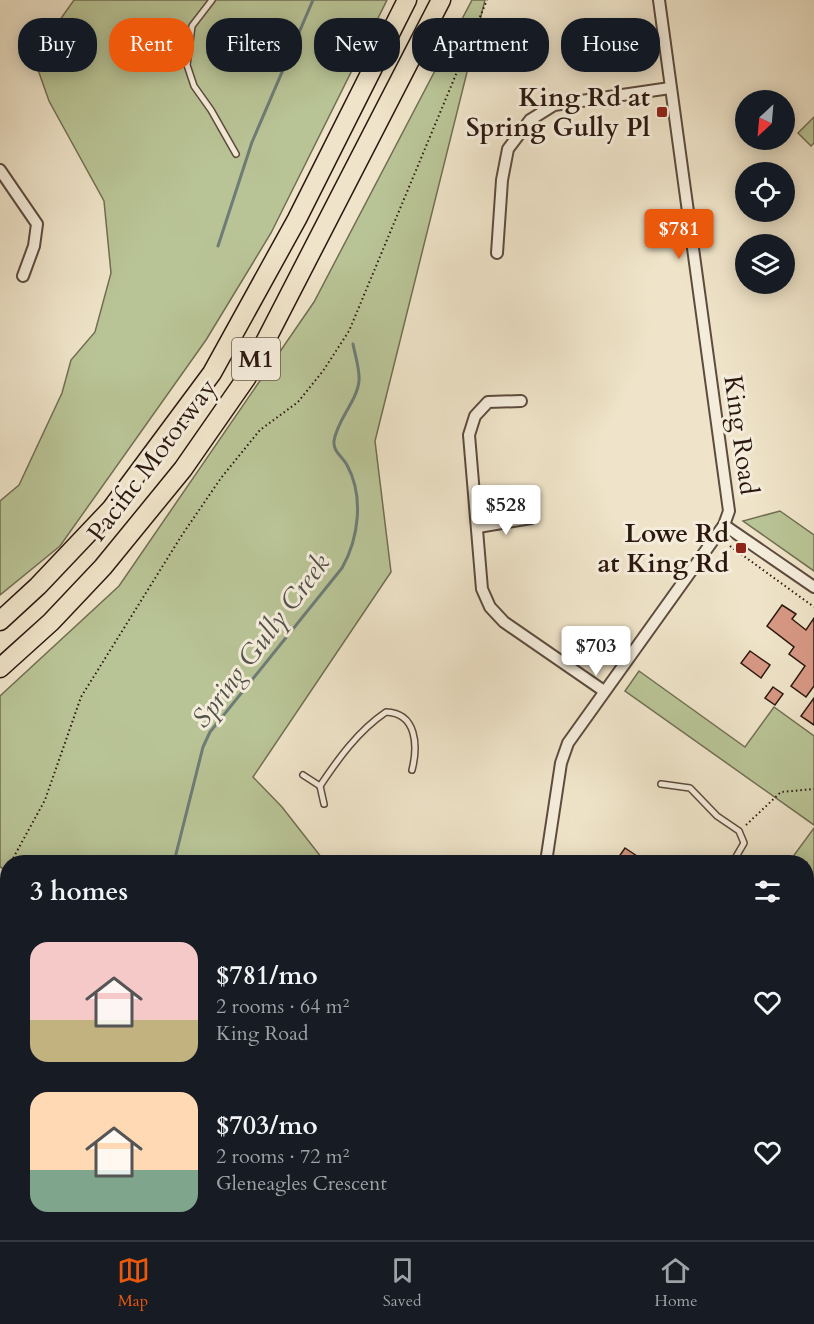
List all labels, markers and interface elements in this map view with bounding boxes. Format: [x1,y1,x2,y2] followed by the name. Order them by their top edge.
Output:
[18,18,97,72] chip: Buy
[109,18,194,72] chip: Rent
[206,18,302,72] chip: Filters
[314,18,400,72] chip: New
[412,18,549,72] chip: Apartment
[561,18,660,72] chip: House
[466,80,650,145] place label: King Rd at Spring Gully Pl
[735,90,795,150] north arrow
[735,90,795,294] map controls
[655,105,669,119] marker: King Rd at Spring Gully Pl
[735,162,795,222] button: locate
[643,209,715,260] pin: $781
[659,215,699,242] text: $781
[735,234,795,294] button: layers
[232,338,280,380] road number: M1
[79,371,225,549] street label: Pacific Motorway
[715,373,767,497] street label: King Road
[470,485,542,536] pin: $528
[486,491,526,518] text: $528
[598,516,729,581] place label: Lowe Rd at King Rd
[734,541,748,555] marker: Lowe Rd at King Rd
[183,546,339,736] water label: Spring Gully Creek
[560,626,632,677] pin: $703
[576,632,616,659] text: $703
[30,874,128,909] text: 3 homes
[751,875,784,908] icon: filters
[216,958,318,993] text: $781/mo
[78,966,150,1038] icon: home
[751,986,784,1019] icon: heart
[216,993,349,1020] text: 2 rooms · 64 m²
[216,1020,308,1047] text: King Road
[216,1108,318,1143] text: $703/mo
[78,1116,150,1188] icon: home
[751,1136,784,1169] icon: heart
[216,1143,349,1170] text: 2 rooms · 72 m²
[216,1170,387,1197] text: Gleneagles Crescent
[117,1254,150,1312] tab: Map
[383,1254,421,1312] tab: Saved
[655,1254,697,1312] tab: Home

